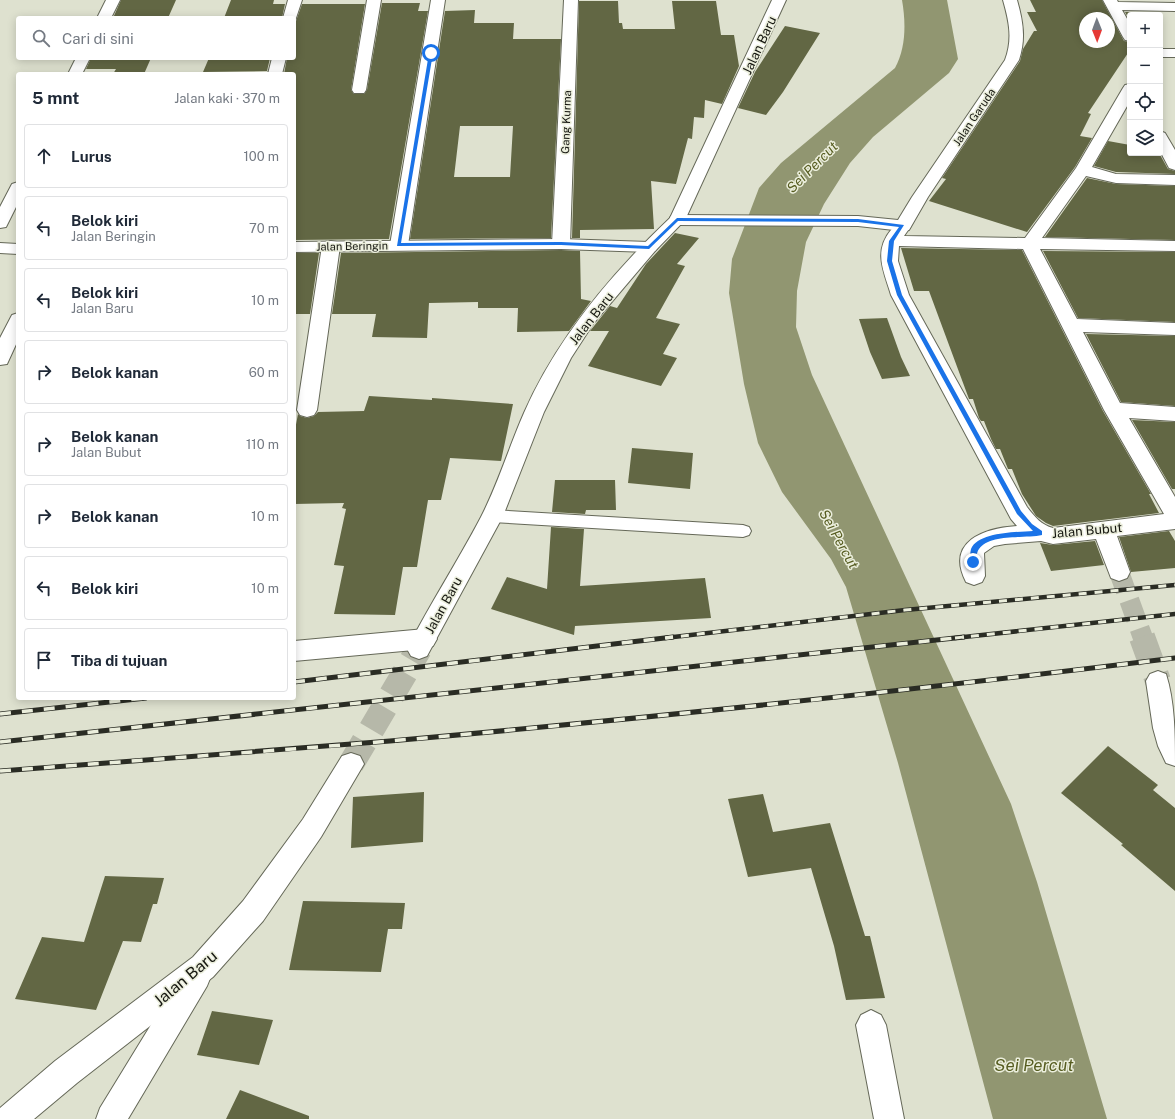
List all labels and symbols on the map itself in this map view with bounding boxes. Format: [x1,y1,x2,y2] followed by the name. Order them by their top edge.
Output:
[1079,12,1115,48] north arrow
[739,14,779,77] street label: Jalan Baru
[422,44,440,62] route start
[951,86,997,148] street label: Jalan Garuda
[559,90,573,154] street label: Gang Kurma
[783,138,841,196] water label: Sei Percut
[316,239,388,253] street label: Jalan Beringin
[566,289,617,348] street label: Jalan Baru
[816,507,862,572] water label: Sei Percut
[1051,520,1123,541] street label: Jalan Bubut
[964,553,982,571] route end
[422,574,465,636] street label: Jalan Baru
[150,946,221,1010] street label: Jalan Baru
[994,1055,1074,1075] water label: Sei Percut

